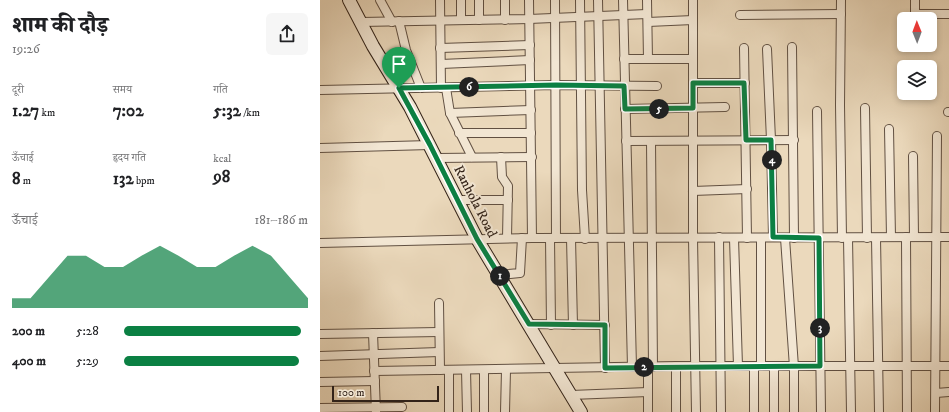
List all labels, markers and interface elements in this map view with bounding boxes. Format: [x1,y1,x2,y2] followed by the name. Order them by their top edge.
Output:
[12,12,108,39] text: शाम की दौड़
[897,12,937,52] north arrow
[897,12,937,100] map controls
[266,13,308,55] button: share
[12,41,40,57] text: 19:26
[382,47,416,88] pin
[388,53,410,75] icon: arrive
[897,60,937,100] button: layers
[459,77,479,97] pin: 6
[466,80,472,94] text: 6
[12,83,24,97] text: दूरी
[113,83,132,97] text: समय
[213,83,228,97] text: गति
[649,99,669,119] pin: 5
[12,100,39,122] text: 1.27
[113,100,144,122] text: 7:02
[213,100,241,122] text: 5:32
[656,102,662,116] text: 5
[39,106,55,120] text: km
[241,106,260,120] text: /km
[762,150,782,170] pin: 4
[12,151,34,165] text: ऊँचाई
[113,151,146,165] text: हृदय गति
[213,152,231,166] text: kcal
[769,153,775,167] text: 4
[449,162,501,241] street label: Ranhola Road
[213,166,230,188] text: 98
[12,168,21,190] text: 8
[113,168,134,190] text: 132
[21,174,31,188] text: m
[134,174,155,188] text: bpm
[12,212,38,228] text: ऊँचाई
[255,212,308,228] text: 181–186 m
[490,266,510,286] pin: 1
[498,269,502,283] text: 1
[810,318,830,338] pin: 3
[818,321,822,335] text: 3
[12,323,45,339] text: 200 m
[76,323,99,339] text: 5:28
[12,353,46,369] text: 400 m
[76,353,99,369] text: 5:29
[634,357,654,377] pin: 2
[641,360,647,374] text: 2
[332,384,439,403] scale bar
[338,386,364,400] text: 100 m

